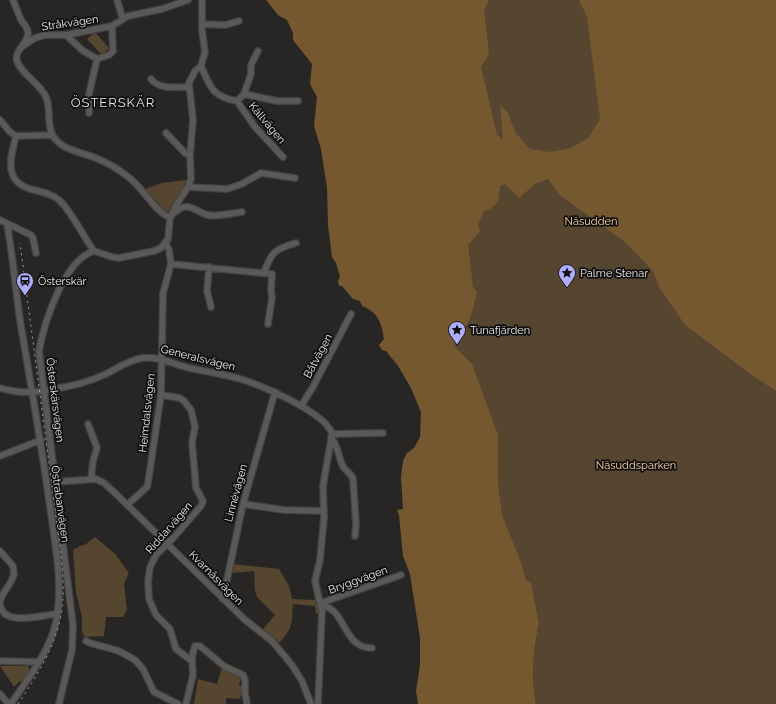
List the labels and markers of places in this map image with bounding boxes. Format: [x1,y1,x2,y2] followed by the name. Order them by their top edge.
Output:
[557,263,577,288] place icon: Palme Stenar
[580,267,648,280] place label: Palme Stenar
[15,271,35,296] station icon: Österskär
[38,275,87,288] place label: Österskär
[447,320,467,345] place icon: Tunafjärden
[470,324,530,337] place label: Tunafjärden

